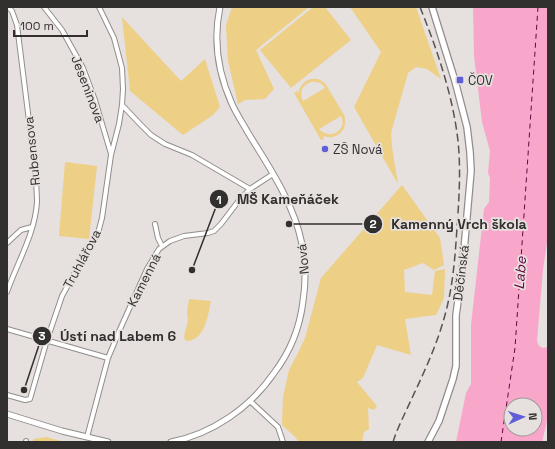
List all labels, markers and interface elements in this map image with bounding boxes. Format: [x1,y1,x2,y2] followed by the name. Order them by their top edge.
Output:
[14,12,87,38] scale bar
[20,18,54,34] text: 100 m
[67,53,109,126] street label: Jeseninova
[468,72,493,89] place label: ČOV
[455,75,465,85] marker: ČOV
[20,115,44,186] street label: Rubensova
[333,141,383,158] place label: ZŠ Nová
[320,144,330,154] marker: ZŠ Nová
[209,186,347,212] callout: MŠ Kameňáček
[237,190,339,208] text: MŠ Kameňáček
[216,192,222,208] text: 1
[363,211,535,237] callout: Kamenný Vrch škola
[391,215,527,233] text: Kamenný Vrch škola
[369,216,377,232] text: 2
[59,226,105,292] street label: Truhlářova
[293,242,313,275] street label: Nová
[449,243,473,302] street label: Děčínská
[123,250,165,310] street label: Kamenná
[510,255,530,290] water label: Labe
[32,323,184,349] callout: Ústí nad Labem 6
[60,327,176,345] text: Ústí nad Labem 6
[38,328,46,344] text: 3
[503,397,543,437] north arrow
[526,412,540,421] text: N

